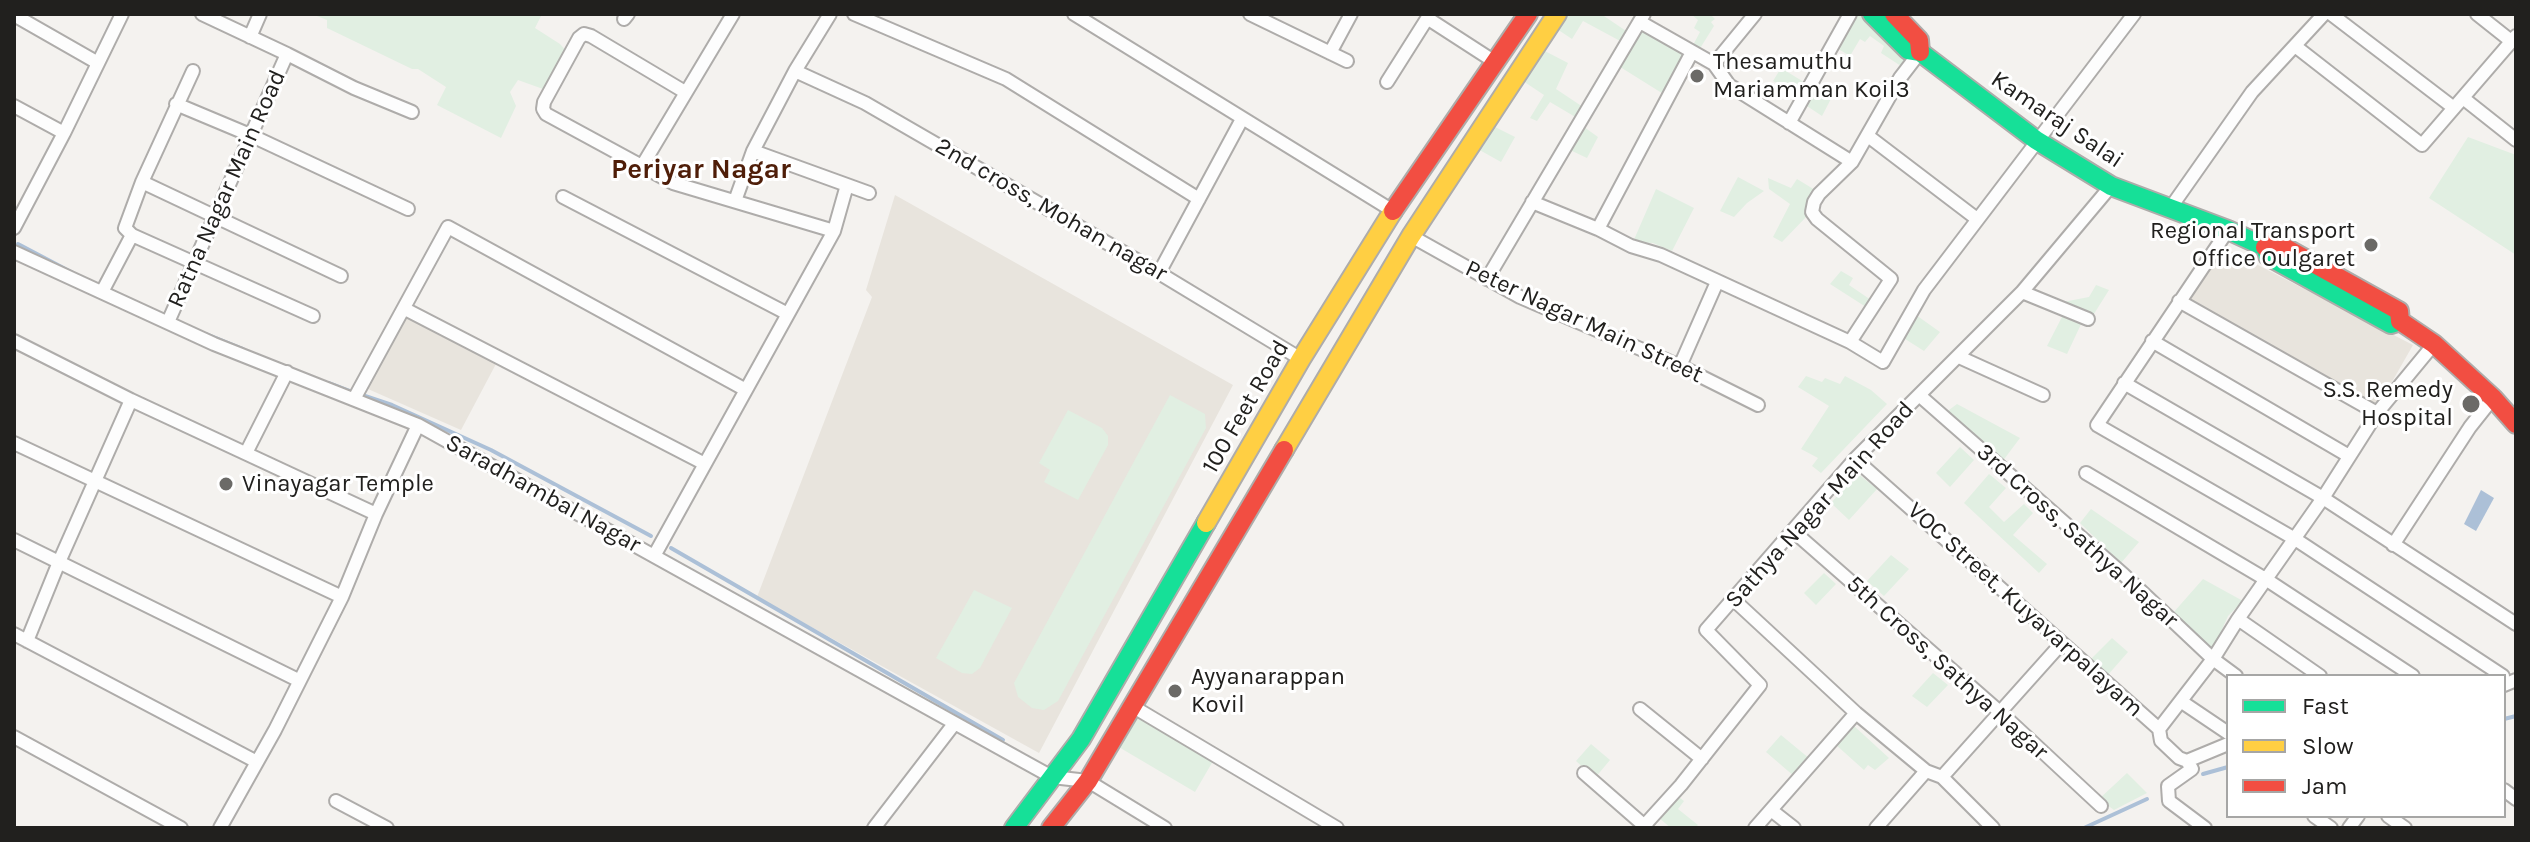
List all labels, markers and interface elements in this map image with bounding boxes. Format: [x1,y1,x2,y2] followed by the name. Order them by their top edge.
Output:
[1713,48,1910,104] place label: Thesamuthu Mariamman Koil3
[1985,65,2129,175] street label: Kamaraj Salai
[162,66,292,312] street label: Ratna Nagar Main Road
[1688,67,1706,85] marker: Thesamuthu Mariamman Koil3
[930,132,1172,288] street label: 2nd cross, Mohan nagar
[611,153,791,187] district label: Periyar Nagar
[2150,217,2355,273] place label: Regional Transport Office Oulgaret
[2362,236,2380,254] marker: Regional Transport Office Oulgaret
[1461,254,1707,390] street label: Peter Nagar Main Street
[1196,335,1296,479] street label: 100 Feet Road
[2323,376,2453,432] place label: S.S. Remedy Hospital
[2460,393,2482,415] marker: S.S. Remedy Hospital
[1720,396,1920,614] street label: Sathya Nagar Main Road
[440,428,646,560] street label: Saradhambal Nagar
[1970,438,2184,634] street label: 3rd Cross, Sathya Nagar
[242,470,434,498] place label: Vinayagar Temple
[217,475,235,493] marker: Vinayagar Temple
[1901,497,2149,723] street label: VOC Street, Kuyavarpalayam
[1840,570,2054,766] street label: 5th Cross, Sathya Nagar
[1191,663,1345,719] place label: Ayyanarappan Kovil
[2226,674,2506,818] legend
[1166,682,1184,700] marker: Ayyanarappan Kovil
[2302,692,2349,720] text: Fast
[2302,732,2354,760] text: Slow
[2302,772,2347,800] text: Jam

